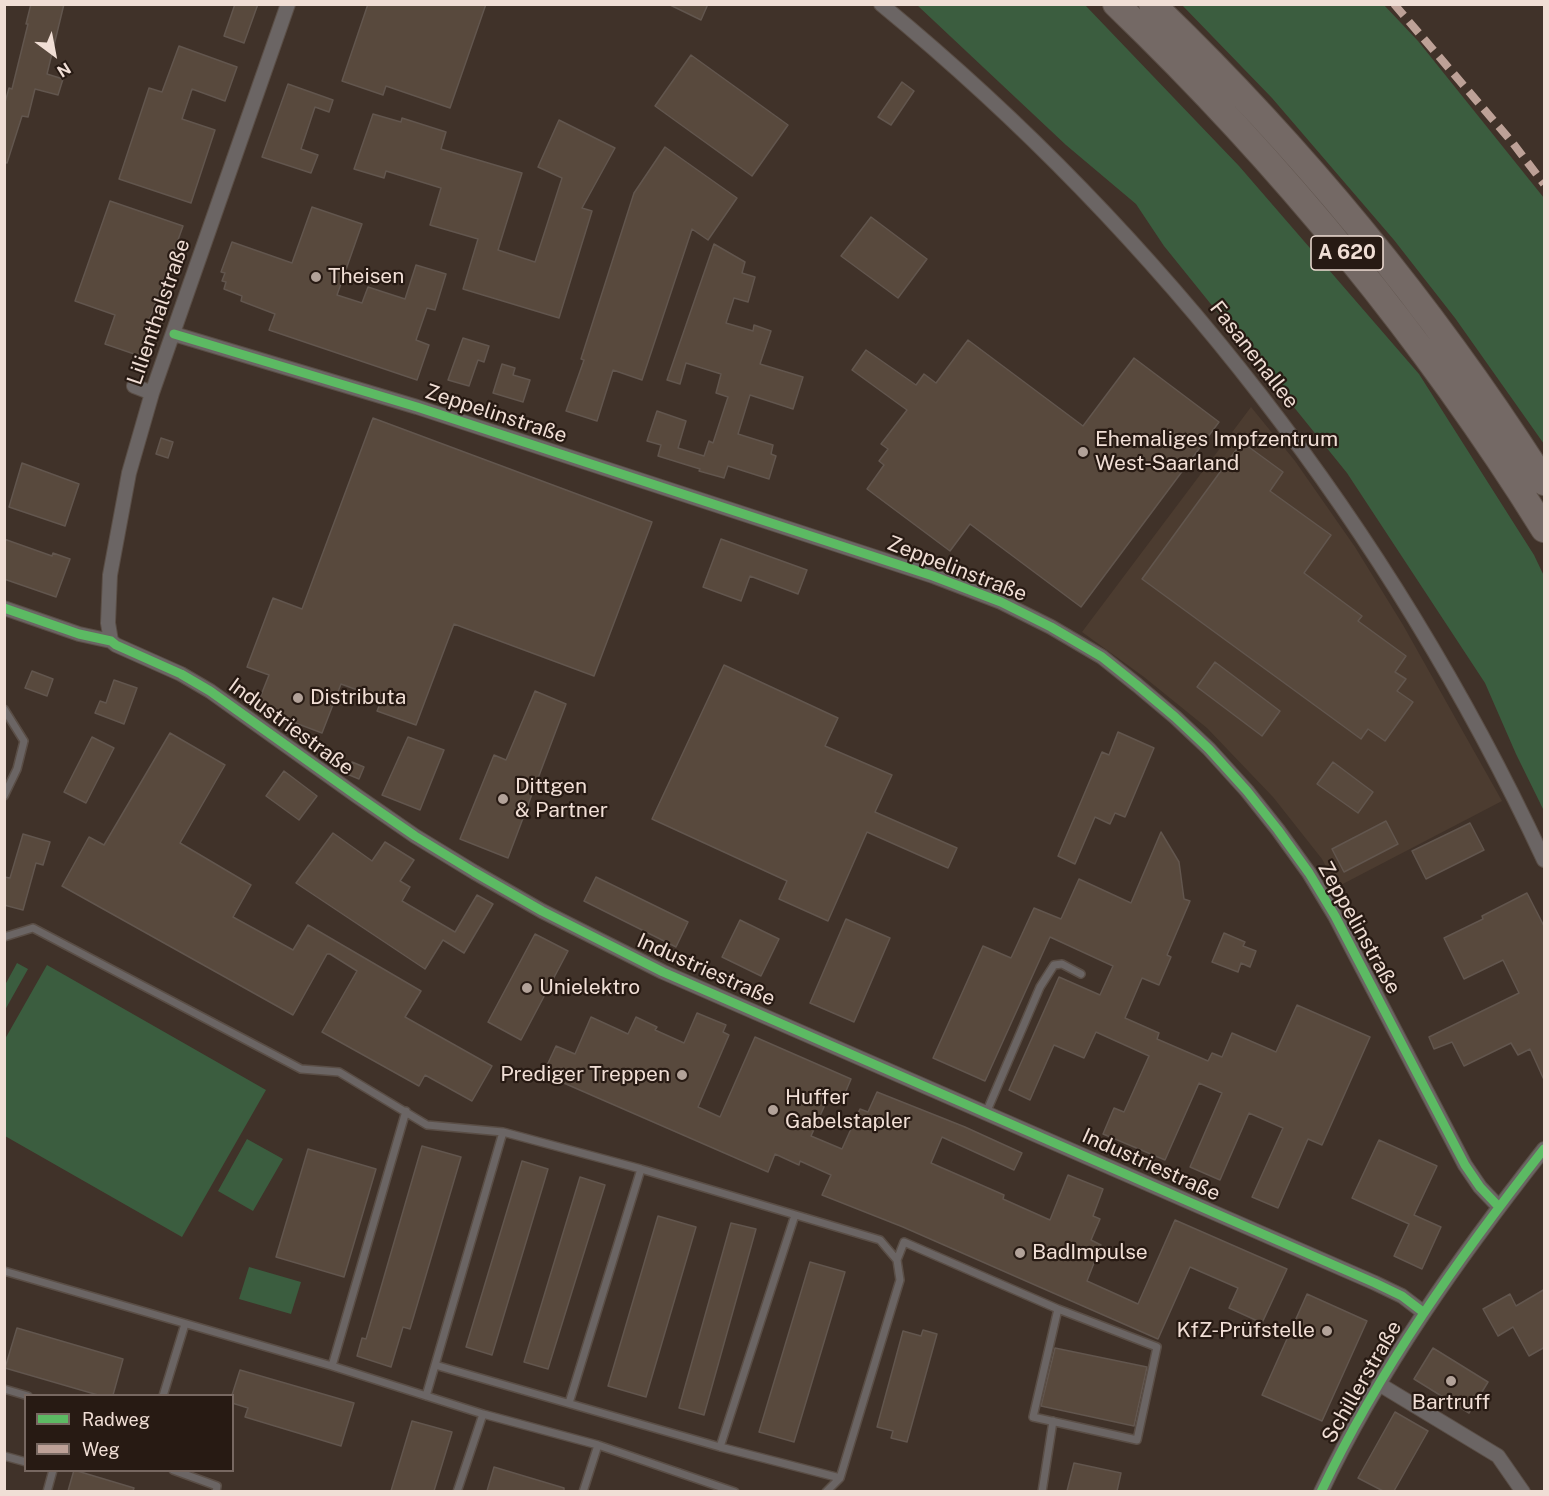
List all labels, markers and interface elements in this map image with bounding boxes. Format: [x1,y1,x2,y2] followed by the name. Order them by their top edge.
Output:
[24,24,84,84] north arrow
[53,58,74,81] text: N
[122,236,196,388] street label: Lilienthalstraße
[1311,236,1383,270] road number: A 620
[328,264,404,290] place label: Theisen
[309,270,323,284] marker: Theisen
[1204,296,1304,414] street label: Fasanenallee
[422,379,570,449] street label: Zeppelinstraße
[1095,427,1338,477] place label: Ehemaliges Impfzentrum West-Saarland
[1076,445,1090,459] marker: Ehemaliges Impfzentrum West-Saarland
[884,531,1030,607] street label: Zeppelinstraße
[223,673,359,781] street label: Industriestraße
[310,685,406,711] place label: Distributa
[291,691,305,705] marker: Distributa
[515,774,608,824] place label: Dittgen & Partner
[496,792,510,806] marker: Dittgen & Partner
[1312,857,1406,999] street label: Zeppelinstraße
[633,928,779,1012] street label: Industriestraße
[539,975,640,1001] place label: Unielektro
[520,981,534,995] marker: Unielektro
[500,1062,670,1088] place label: Prediger Treppen
[675,1068,689,1082] marker: Prediger Treppen
[785,1085,911,1135] place label: Huffer Gabelstapler
[766,1103,780,1117] marker: Huffer Gabelstapler
[1078,1123,1224,1207] street label: Industriestraße
[1032,1240,1148,1266] place label: BadImpulse
[1013,1246,1027,1260] marker: BadImpulse
[1317,1316,1407,1448] street label: Schillerstraße
[1177,1318,1315,1344] place label: KfZ-Prüfstelle
[1320,1324,1334,1338] marker: KfZ-Prüfstelle
[1444,1374,1458,1388] marker: Bartruff
[1412,1390,1490,1416] place label: Bartruff
[24,1394,234,1472] legend
[82,1409,150,1430] text: Radweg
[82,1439,120,1460] text: Weg

